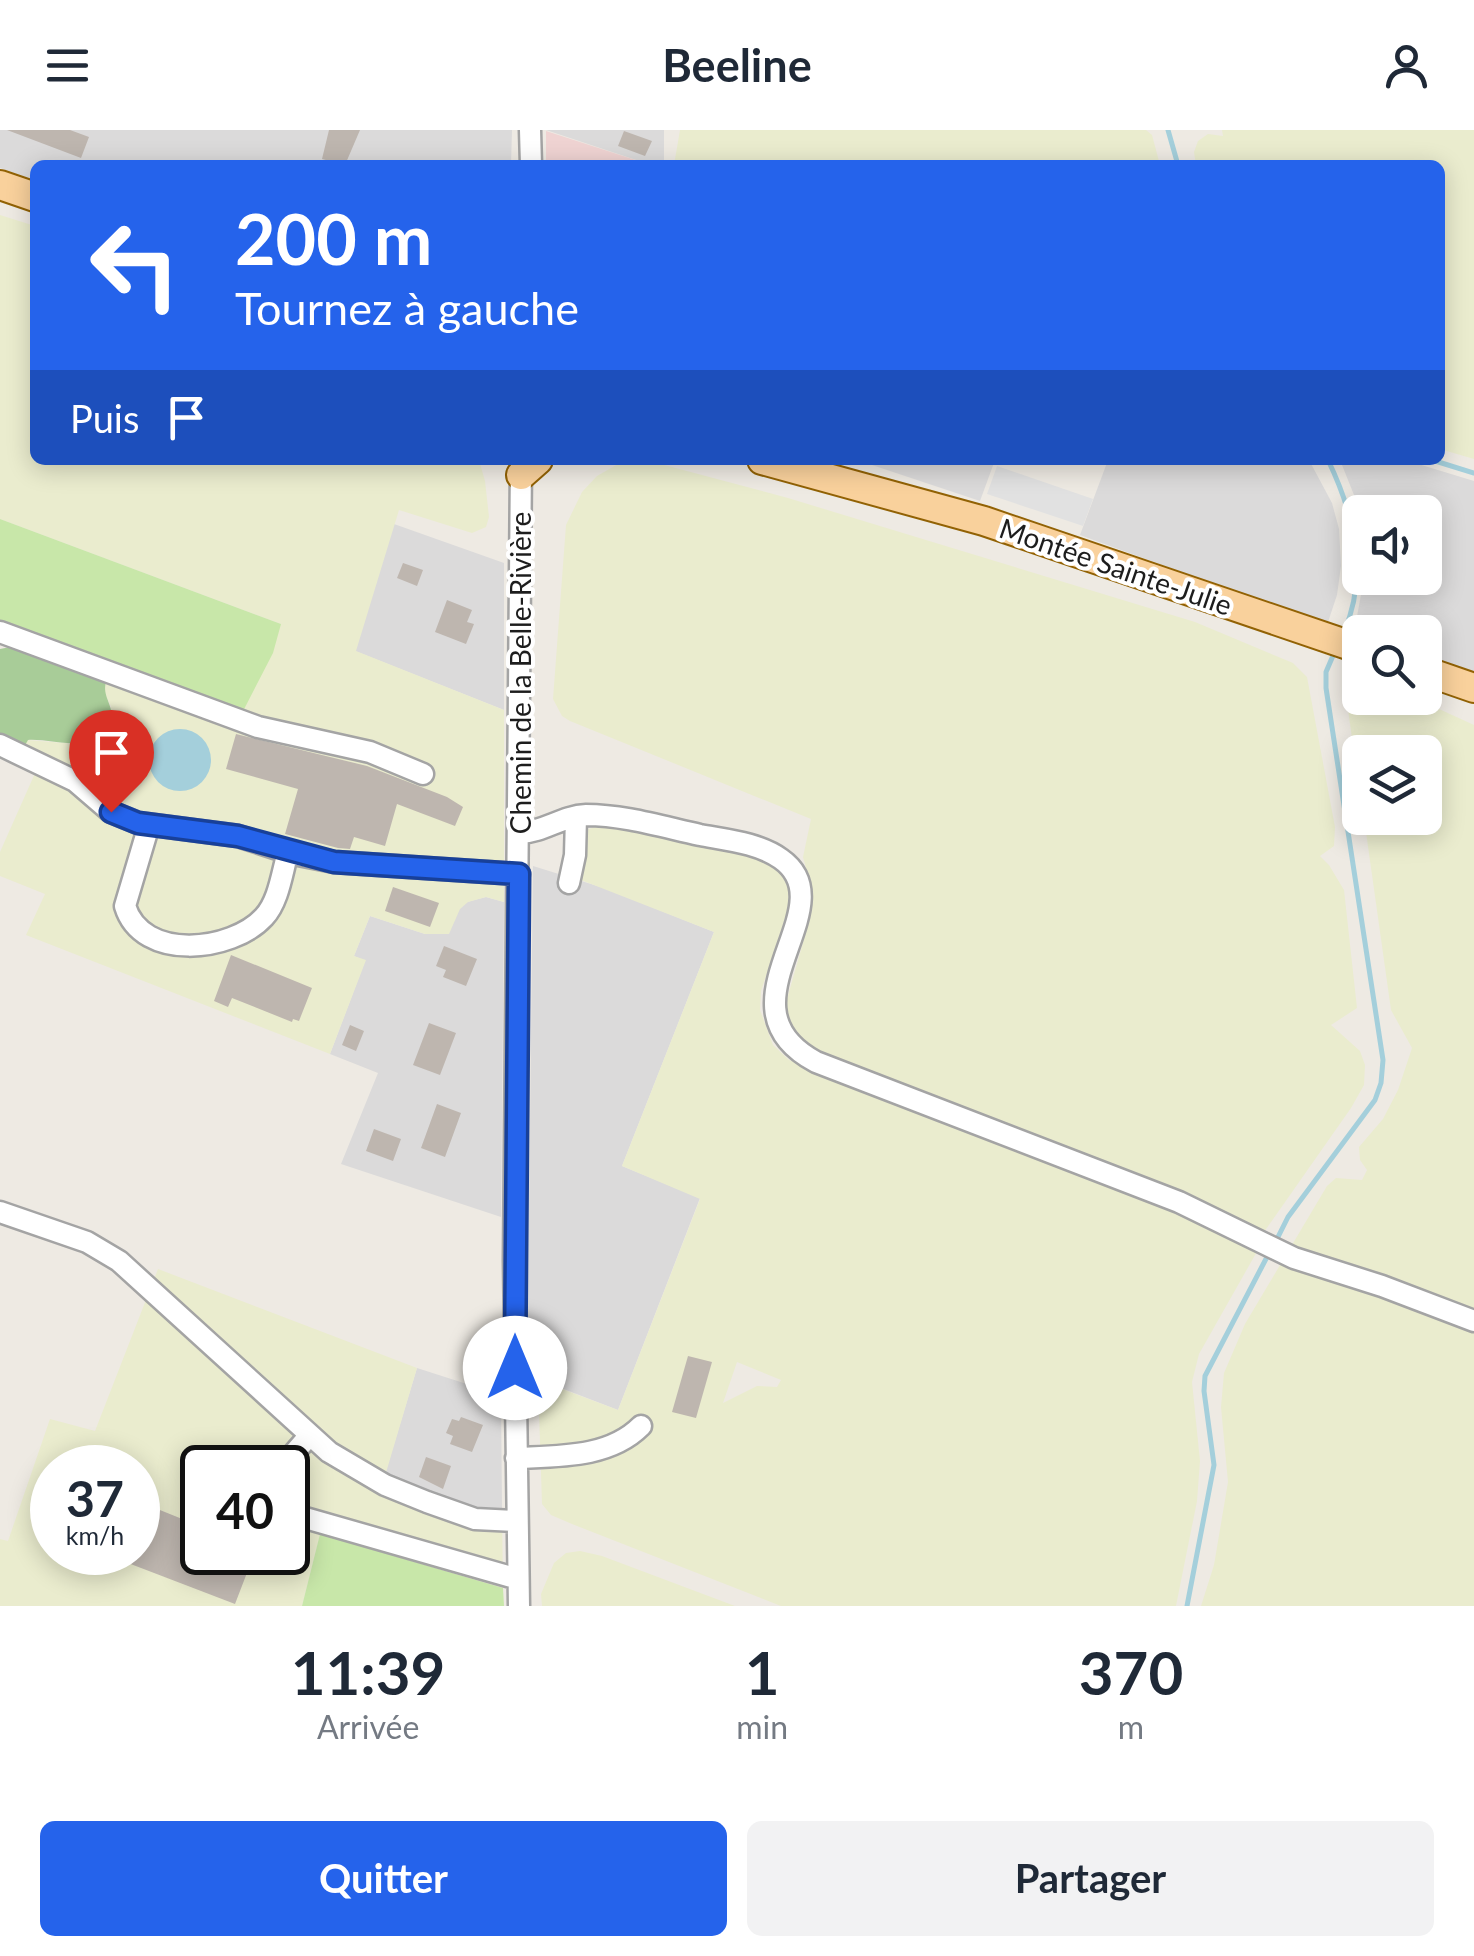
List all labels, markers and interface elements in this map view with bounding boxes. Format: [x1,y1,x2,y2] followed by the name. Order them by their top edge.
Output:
[40,38,95,93] icon: menu
[662,38,812,92] text: Beeline
[1379,38,1434,93] icon: person
[235,196,432,280] text: 200 m
[70,200,200,330] icon: left
[235,281,579,335] text: Tournez à gauche
[159,390,214,445] icon: arrive
[70,395,139,441] text: Puis
[1342,495,1442,835] map controls
[1342,495,1442,595] button: sound
[995,510,1237,622] street label: Montée Sainte-Julie
[503,512,537,834] street label: Chemin de la Belle-Rivière
[1342,615,1442,715] button: search
[69,710,154,813] pin
[84,725,139,780] icon: arrive
[1342,735,1442,835] button: layers
[463,1316,567,1420] position arrow
[180,1445,310,1575] speed limit sign: 40
[66,1468,124,1528] text: 37
[66,1520,124,1550] text: km/h
[291,1636,445,1708] text: 11:39
[745,1636,780,1708] text: 1
[1079,1636,1183,1708] text: 370
[317,1707,419,1746] text: Arrivée
[736,1707,788,1746] text: min
[1118,1707,1144,1746] text: m
[40,1821,727,1936] button: Quitter
[747,1821,1434,1936] button: Partager

